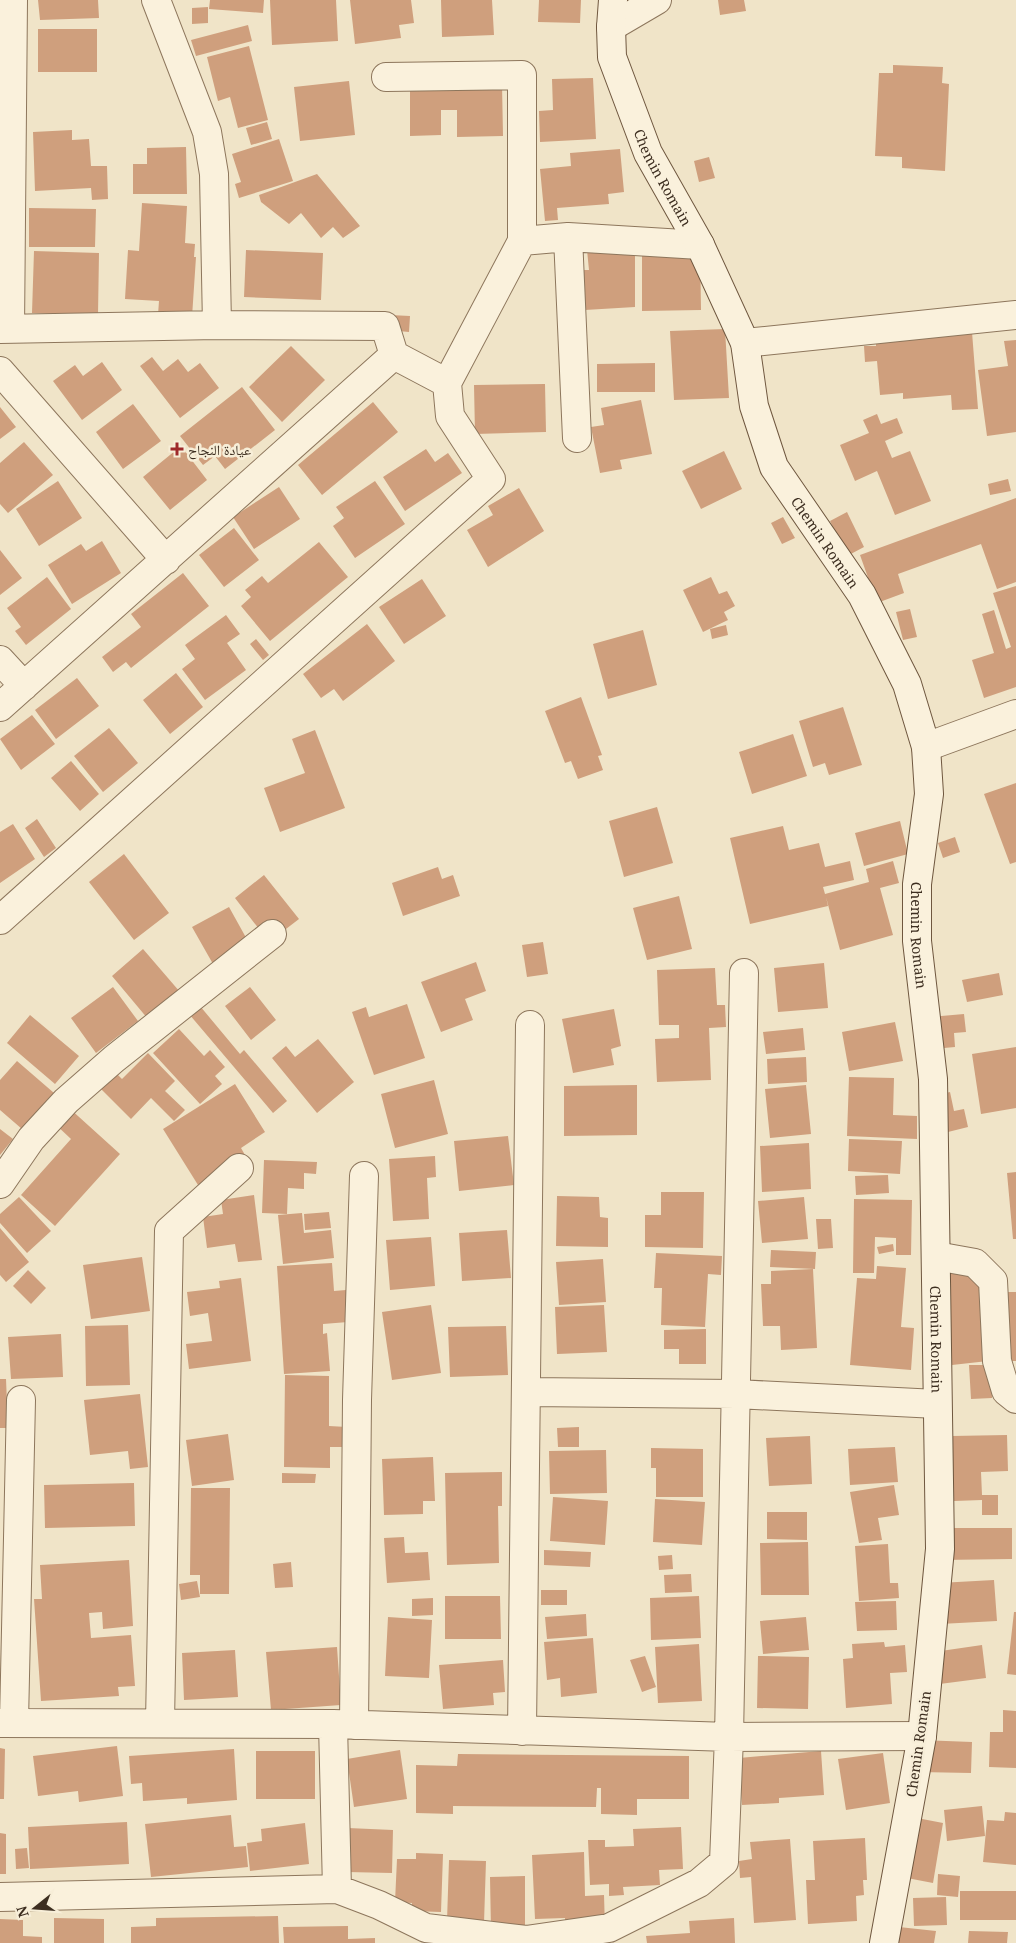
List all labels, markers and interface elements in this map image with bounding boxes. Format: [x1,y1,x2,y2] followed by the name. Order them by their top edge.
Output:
[630,126,697,229] street label: Chemin Romain
[188,440,251,460] place label: عيادة النجاح
[170,442,184,456] marker: عيادة النجاح
[787,492,864,592] street label: Chemin Romain
[907,882,932,990] street label: Chemin Romain
[927,1286,947,1393] street label: Chemin Romain
[901,1690,935,1798] street label: Chemin Romain
[10,1883,60,1933] north arrow
[11,1904,33,1920] text: N

